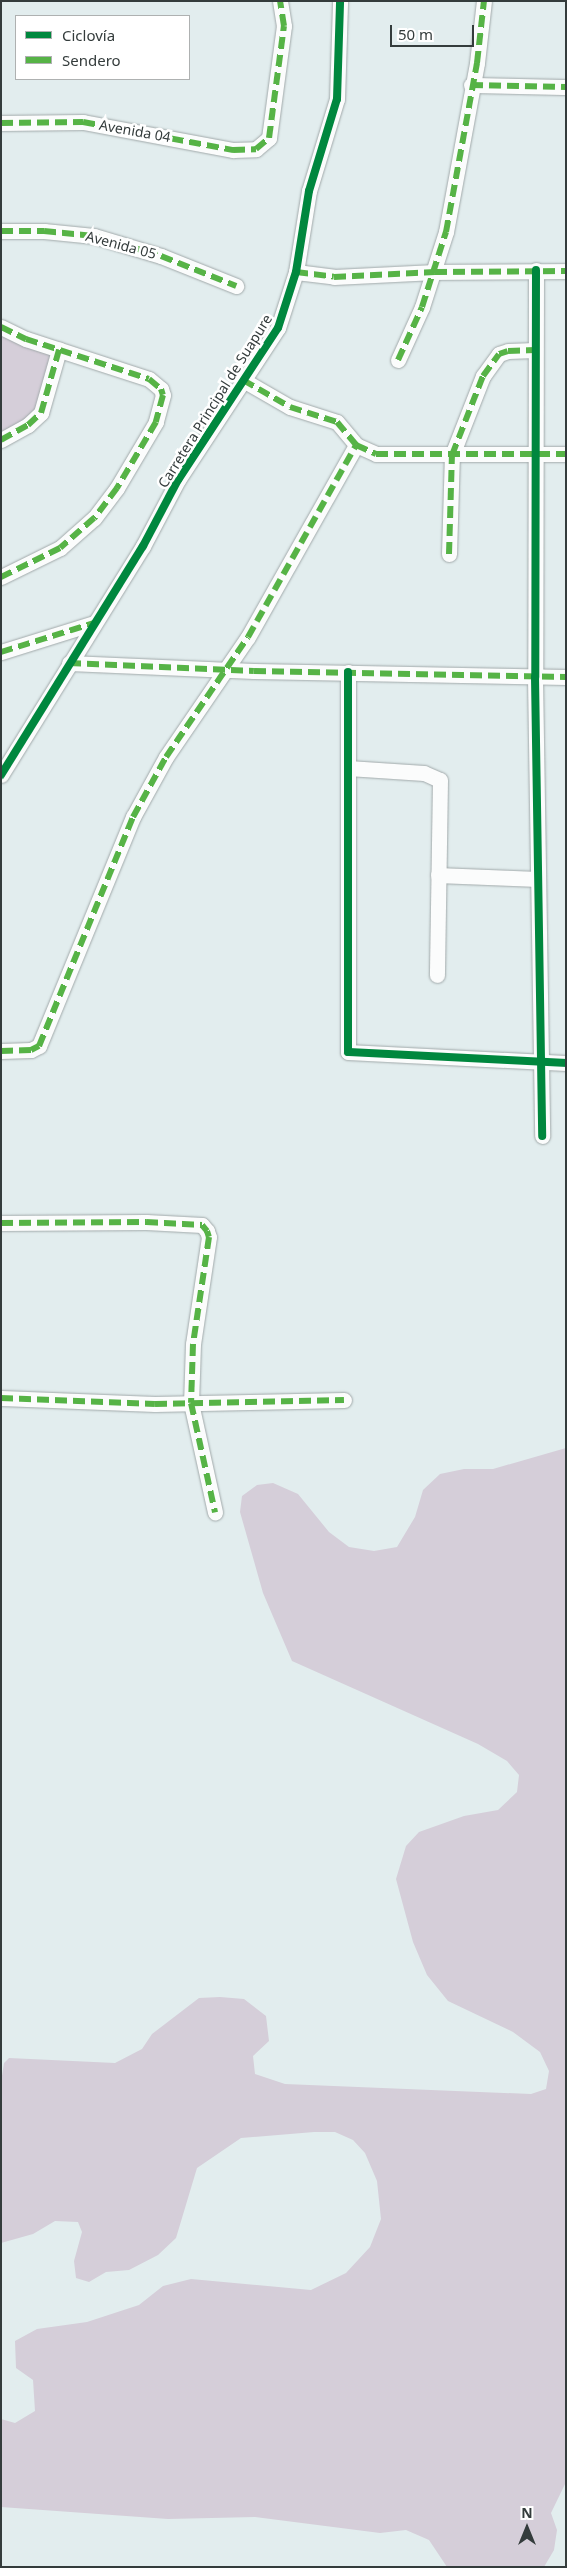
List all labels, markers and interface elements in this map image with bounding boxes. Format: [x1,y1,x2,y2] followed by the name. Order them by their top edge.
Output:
[15,15,190,80] legend
[392,15,476,47] scale bar
[398,24,433,44] text: 50 m
[62,25,115,45] text: Ciclovía
[62,50,121,70] text: Sendero
[98,116,172,146] street label: Avenida 04
[84,228,158,262] street label: Avenida 05
[155,311,275,491] street label: Carretera Principal de Suapure
[502,2503,552,2553] north arrow
[521,2503,533,2522] text: N

